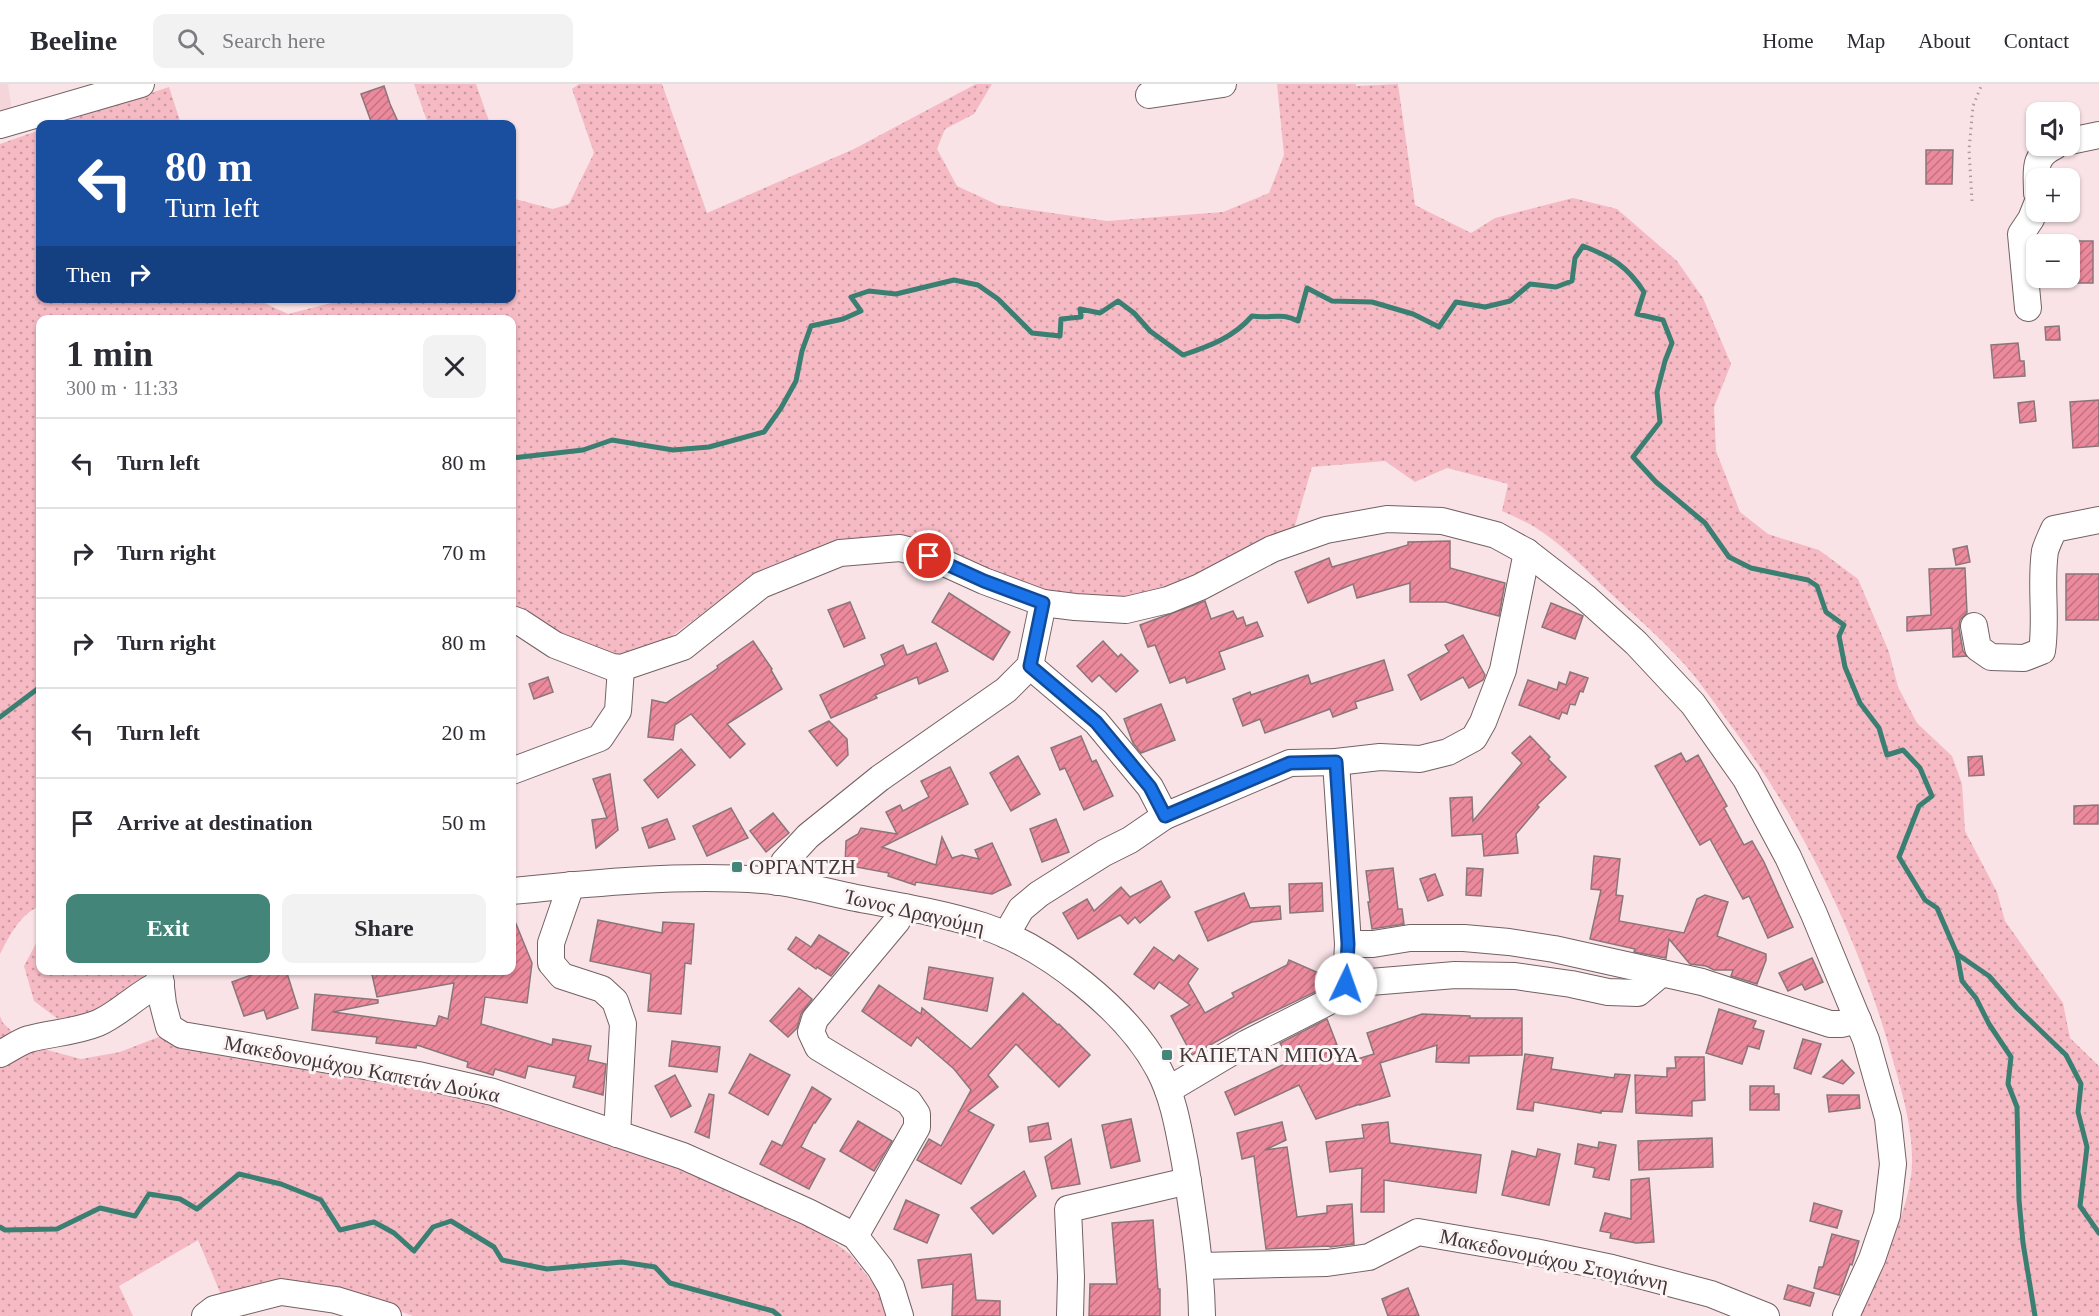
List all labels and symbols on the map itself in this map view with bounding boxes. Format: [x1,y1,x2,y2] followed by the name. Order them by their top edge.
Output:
[903,530,954,581] pin
[749,855,856,879] place label: ΟΡΓΑΝΤΖΗ
[730,860,744,874] marker: ΟΡΓΑΝΤΖΗ
[842,884,987,940] street label: Ίωνος Δραγούμη
[1314,952,1378,1016] position arrow
[222,1030,502,1108] street label: Μακεδονομάχου Καπετάν Δούκα
[1179,1043,1360,1067] place label: ΚΑΠΕΤΑΝ ΜΠΟΥΑ
[1160,1048,1174,1062] marker: ΚΑΠΕΤΑΝ ΜΠΟΥΑ
[1437,1224,1671,1296] street label: Μακεδονομάχου Στογιάννη

